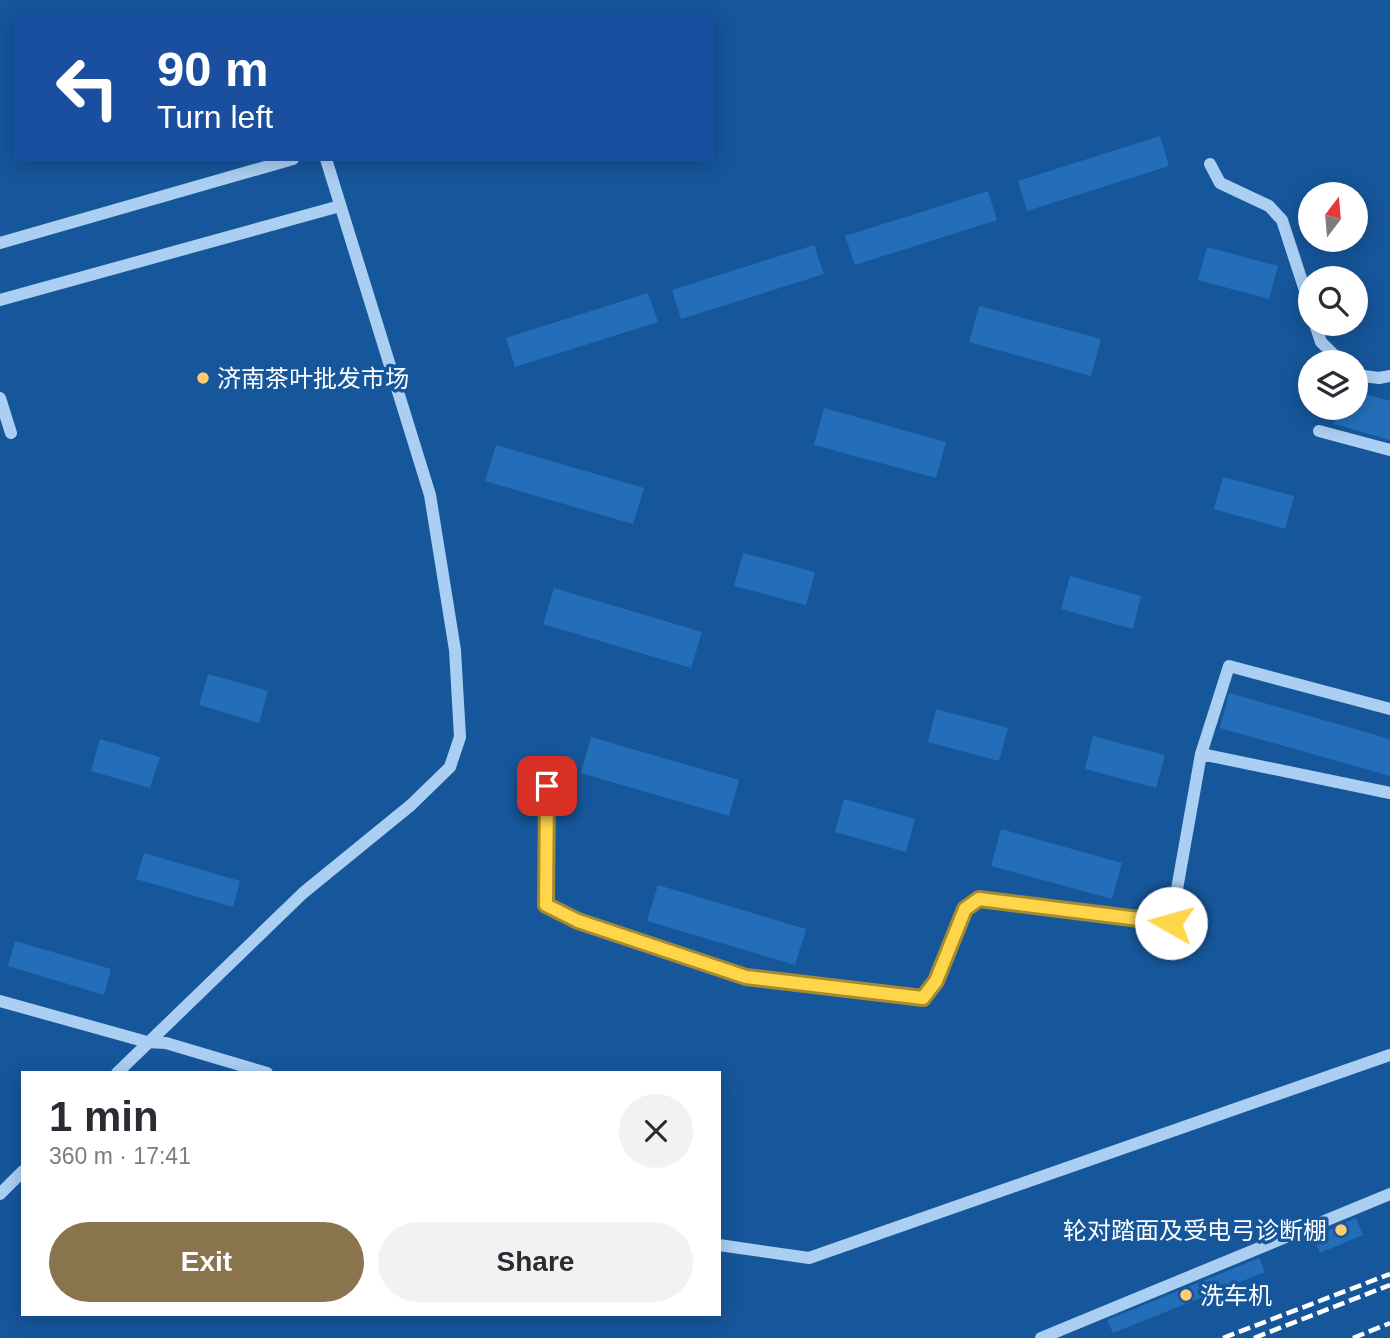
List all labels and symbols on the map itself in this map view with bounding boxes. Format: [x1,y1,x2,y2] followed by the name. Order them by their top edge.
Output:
[1298,182,1368,252] north arrow
[217,365,409,392] place label: 济南茶叶批发市场
[195,370,211,386] marker: 济南茶叶批发市场
[517,756,577,816] pin
[1134,886,1208,960] position arrow
[1063,1217,1327,1244] place label: 轮对踏面及受电弓诊断棚
[1333,1222,1349,1238] marker: 轮对踏面及受电弓诊断棚
[1200,1282,1272,1309] place label: 洗车机
[1178,1287,1194,1303] marker: 洗车机

